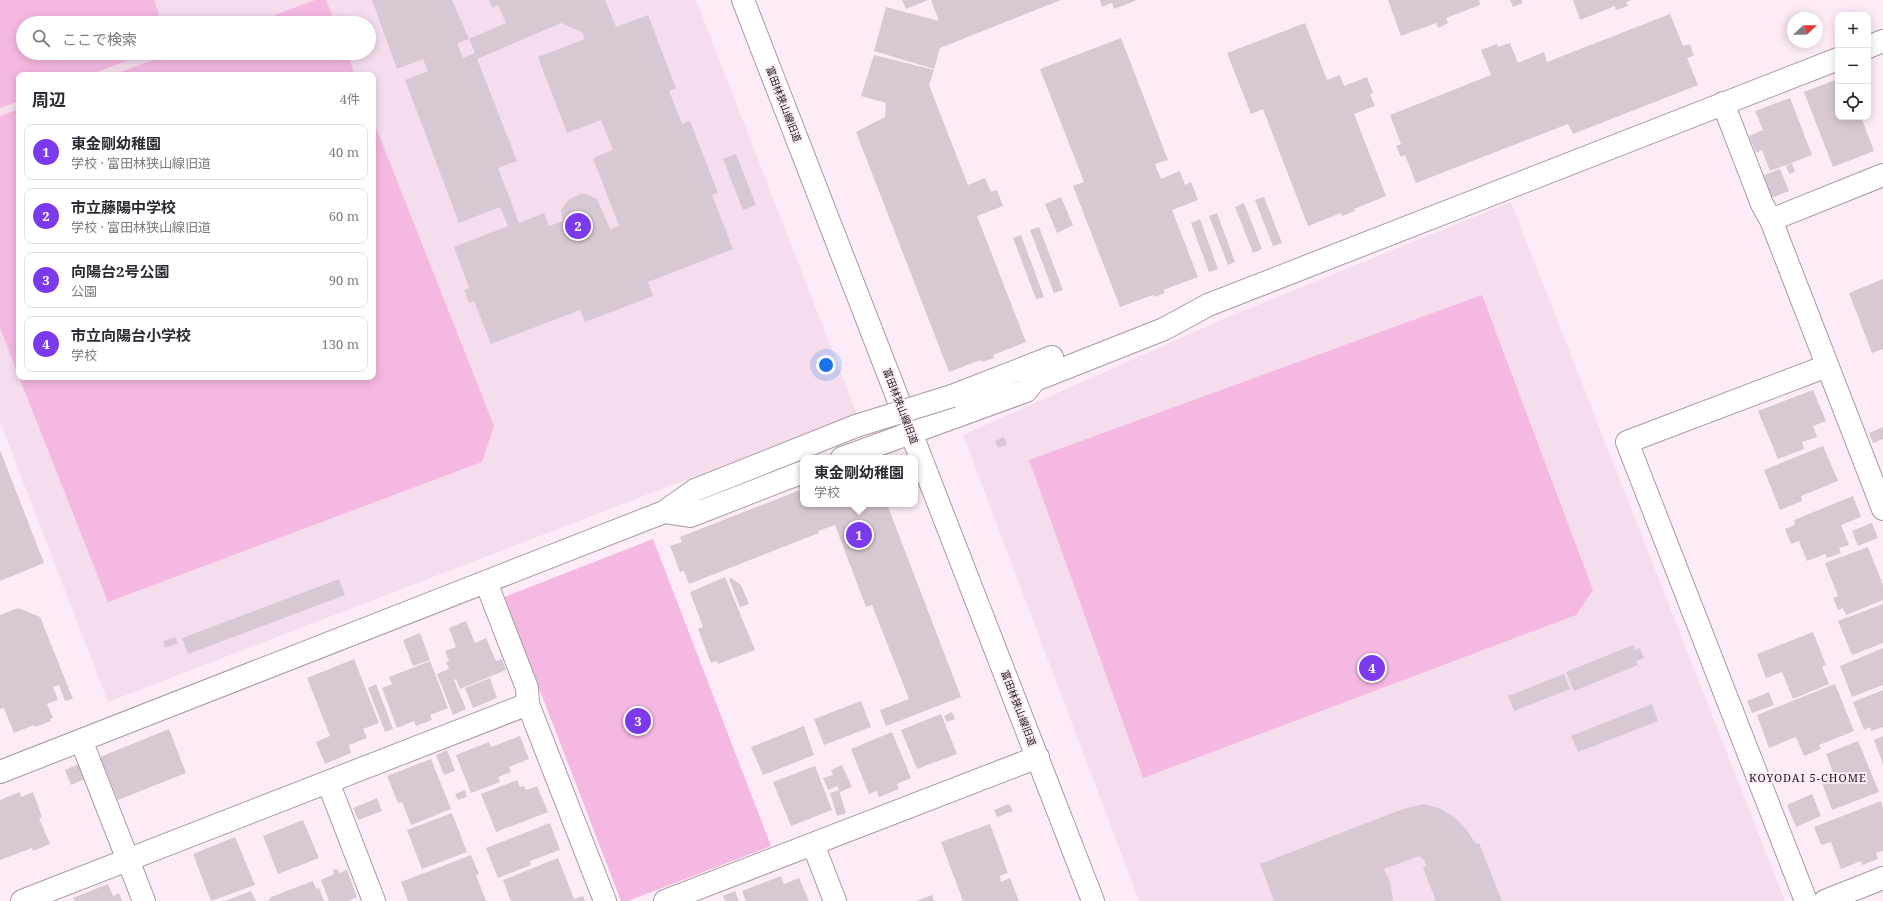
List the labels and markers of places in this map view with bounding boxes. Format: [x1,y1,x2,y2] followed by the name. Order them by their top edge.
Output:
[565,211,591,241] pin: 2
[846,520,872,550] pin: 1
[1359,653,1385,683] pin: 4
[625,706,651,736] pin: 3

